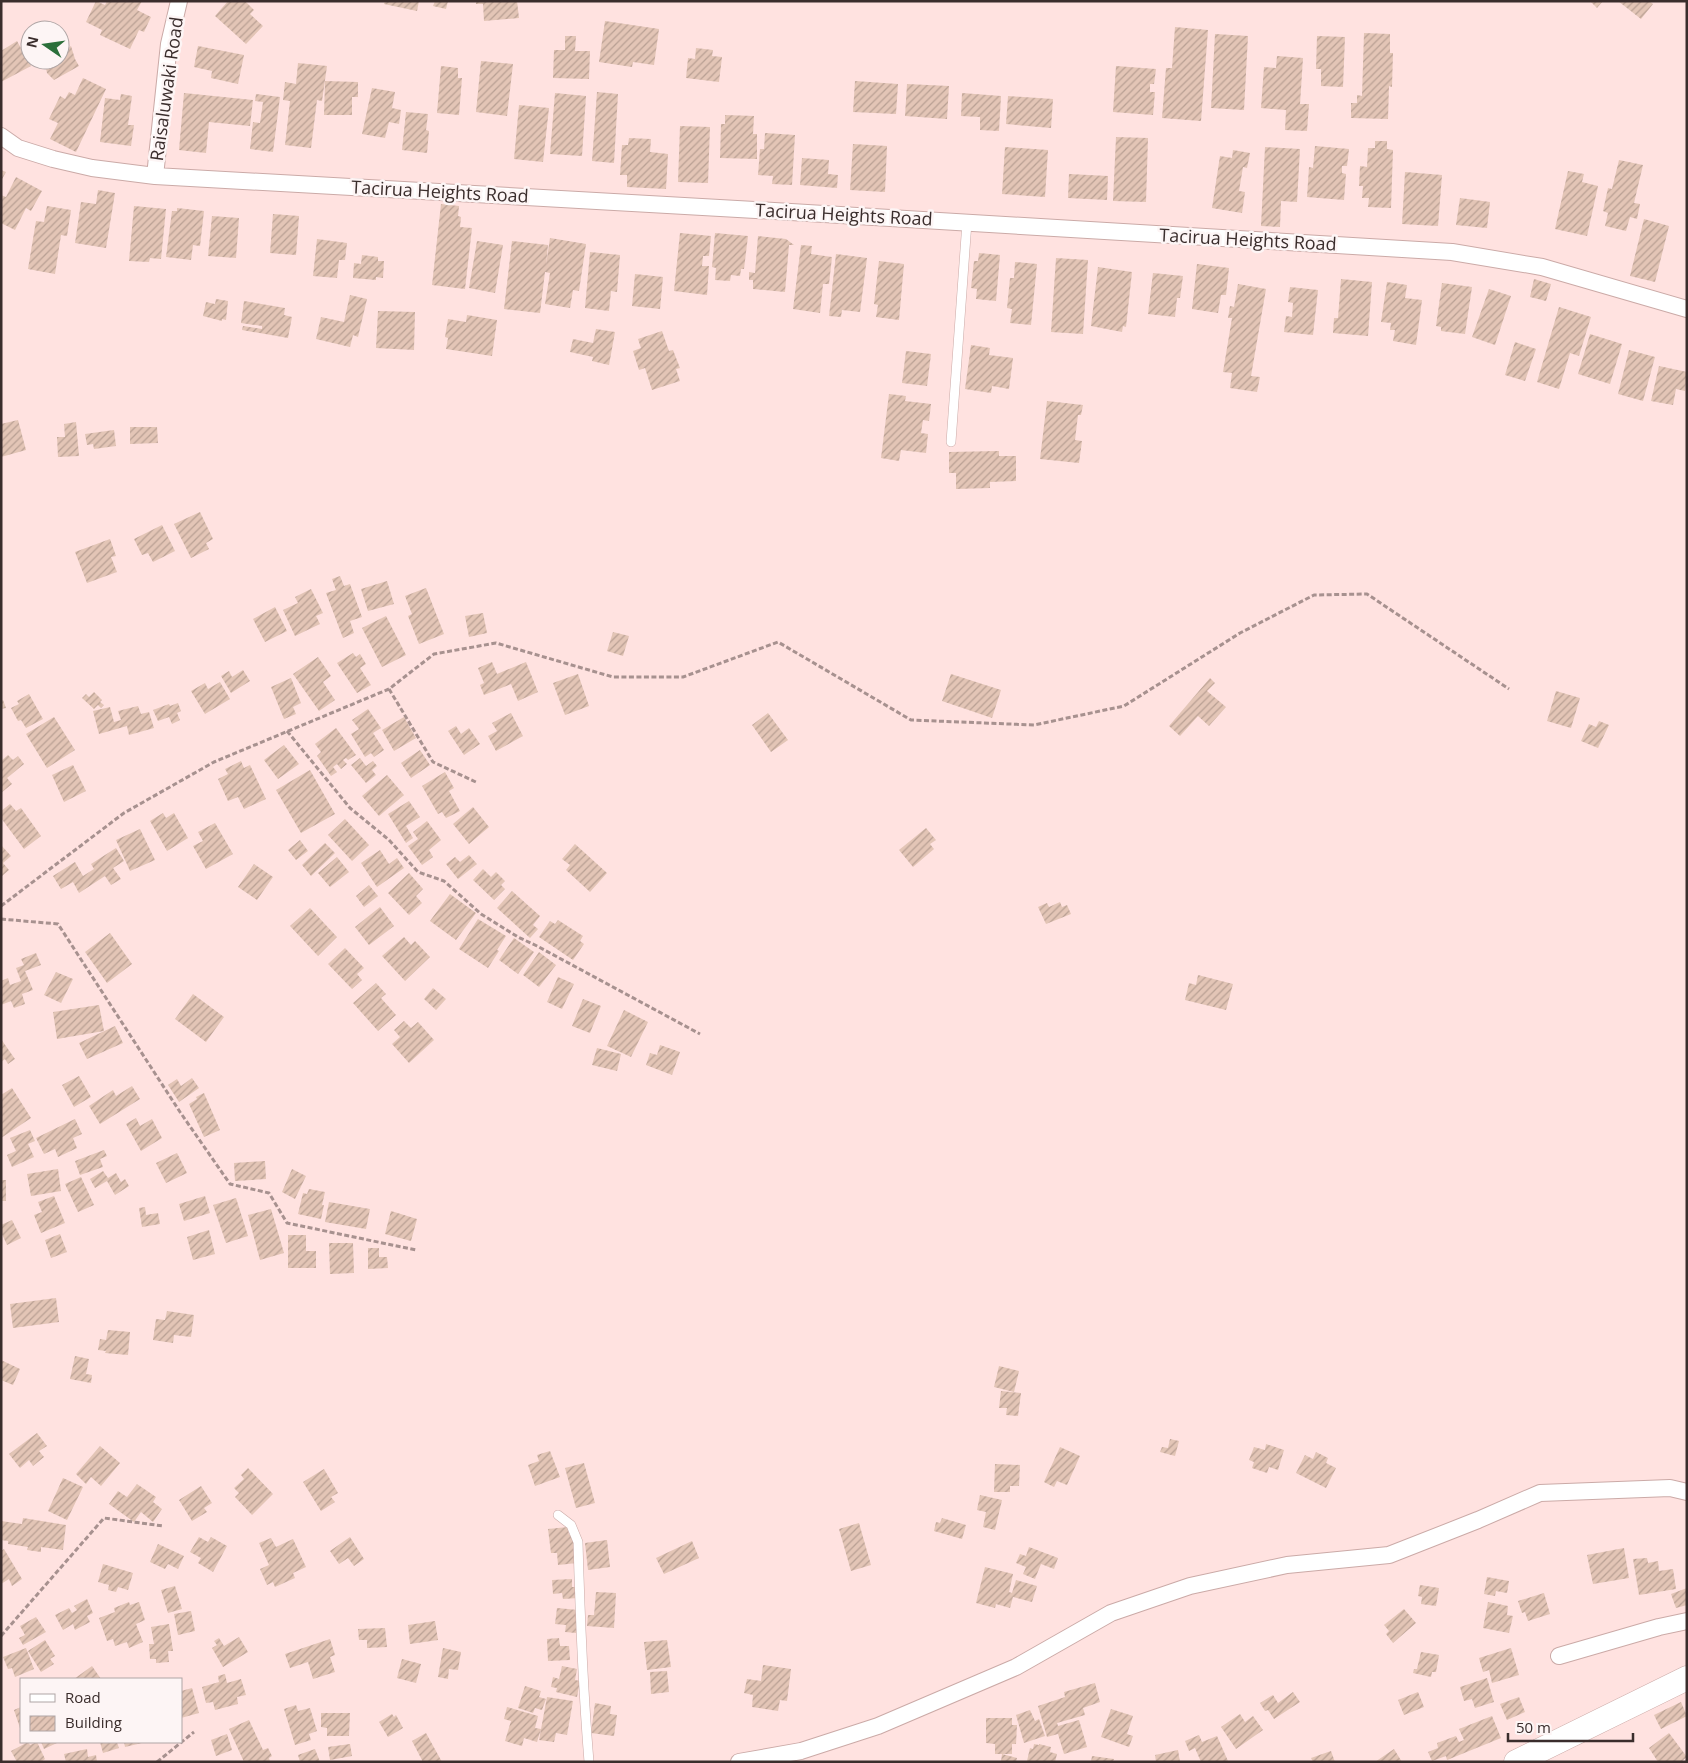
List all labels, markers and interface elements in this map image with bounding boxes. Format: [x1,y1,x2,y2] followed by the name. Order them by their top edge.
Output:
[144,15,188,163] street label: Raisaluwaki Road
[20,20,70,70] north arrow
[21,34,42,50] text: N
[351,174,529,208] street label: Tacirua Heights Road
[755,197,933,231] street label: Tacirua Heights Road
[1159,222,1337,256] street label: Tacirua Heights Road
[20,1678,182,1743] legend
[65,1687,101,1707] text: Road
[1508,1710,1633,1742] scale bar
[65,1712,122,1732] text: Building
[1516,1717,1551,1737] text: 50 m

